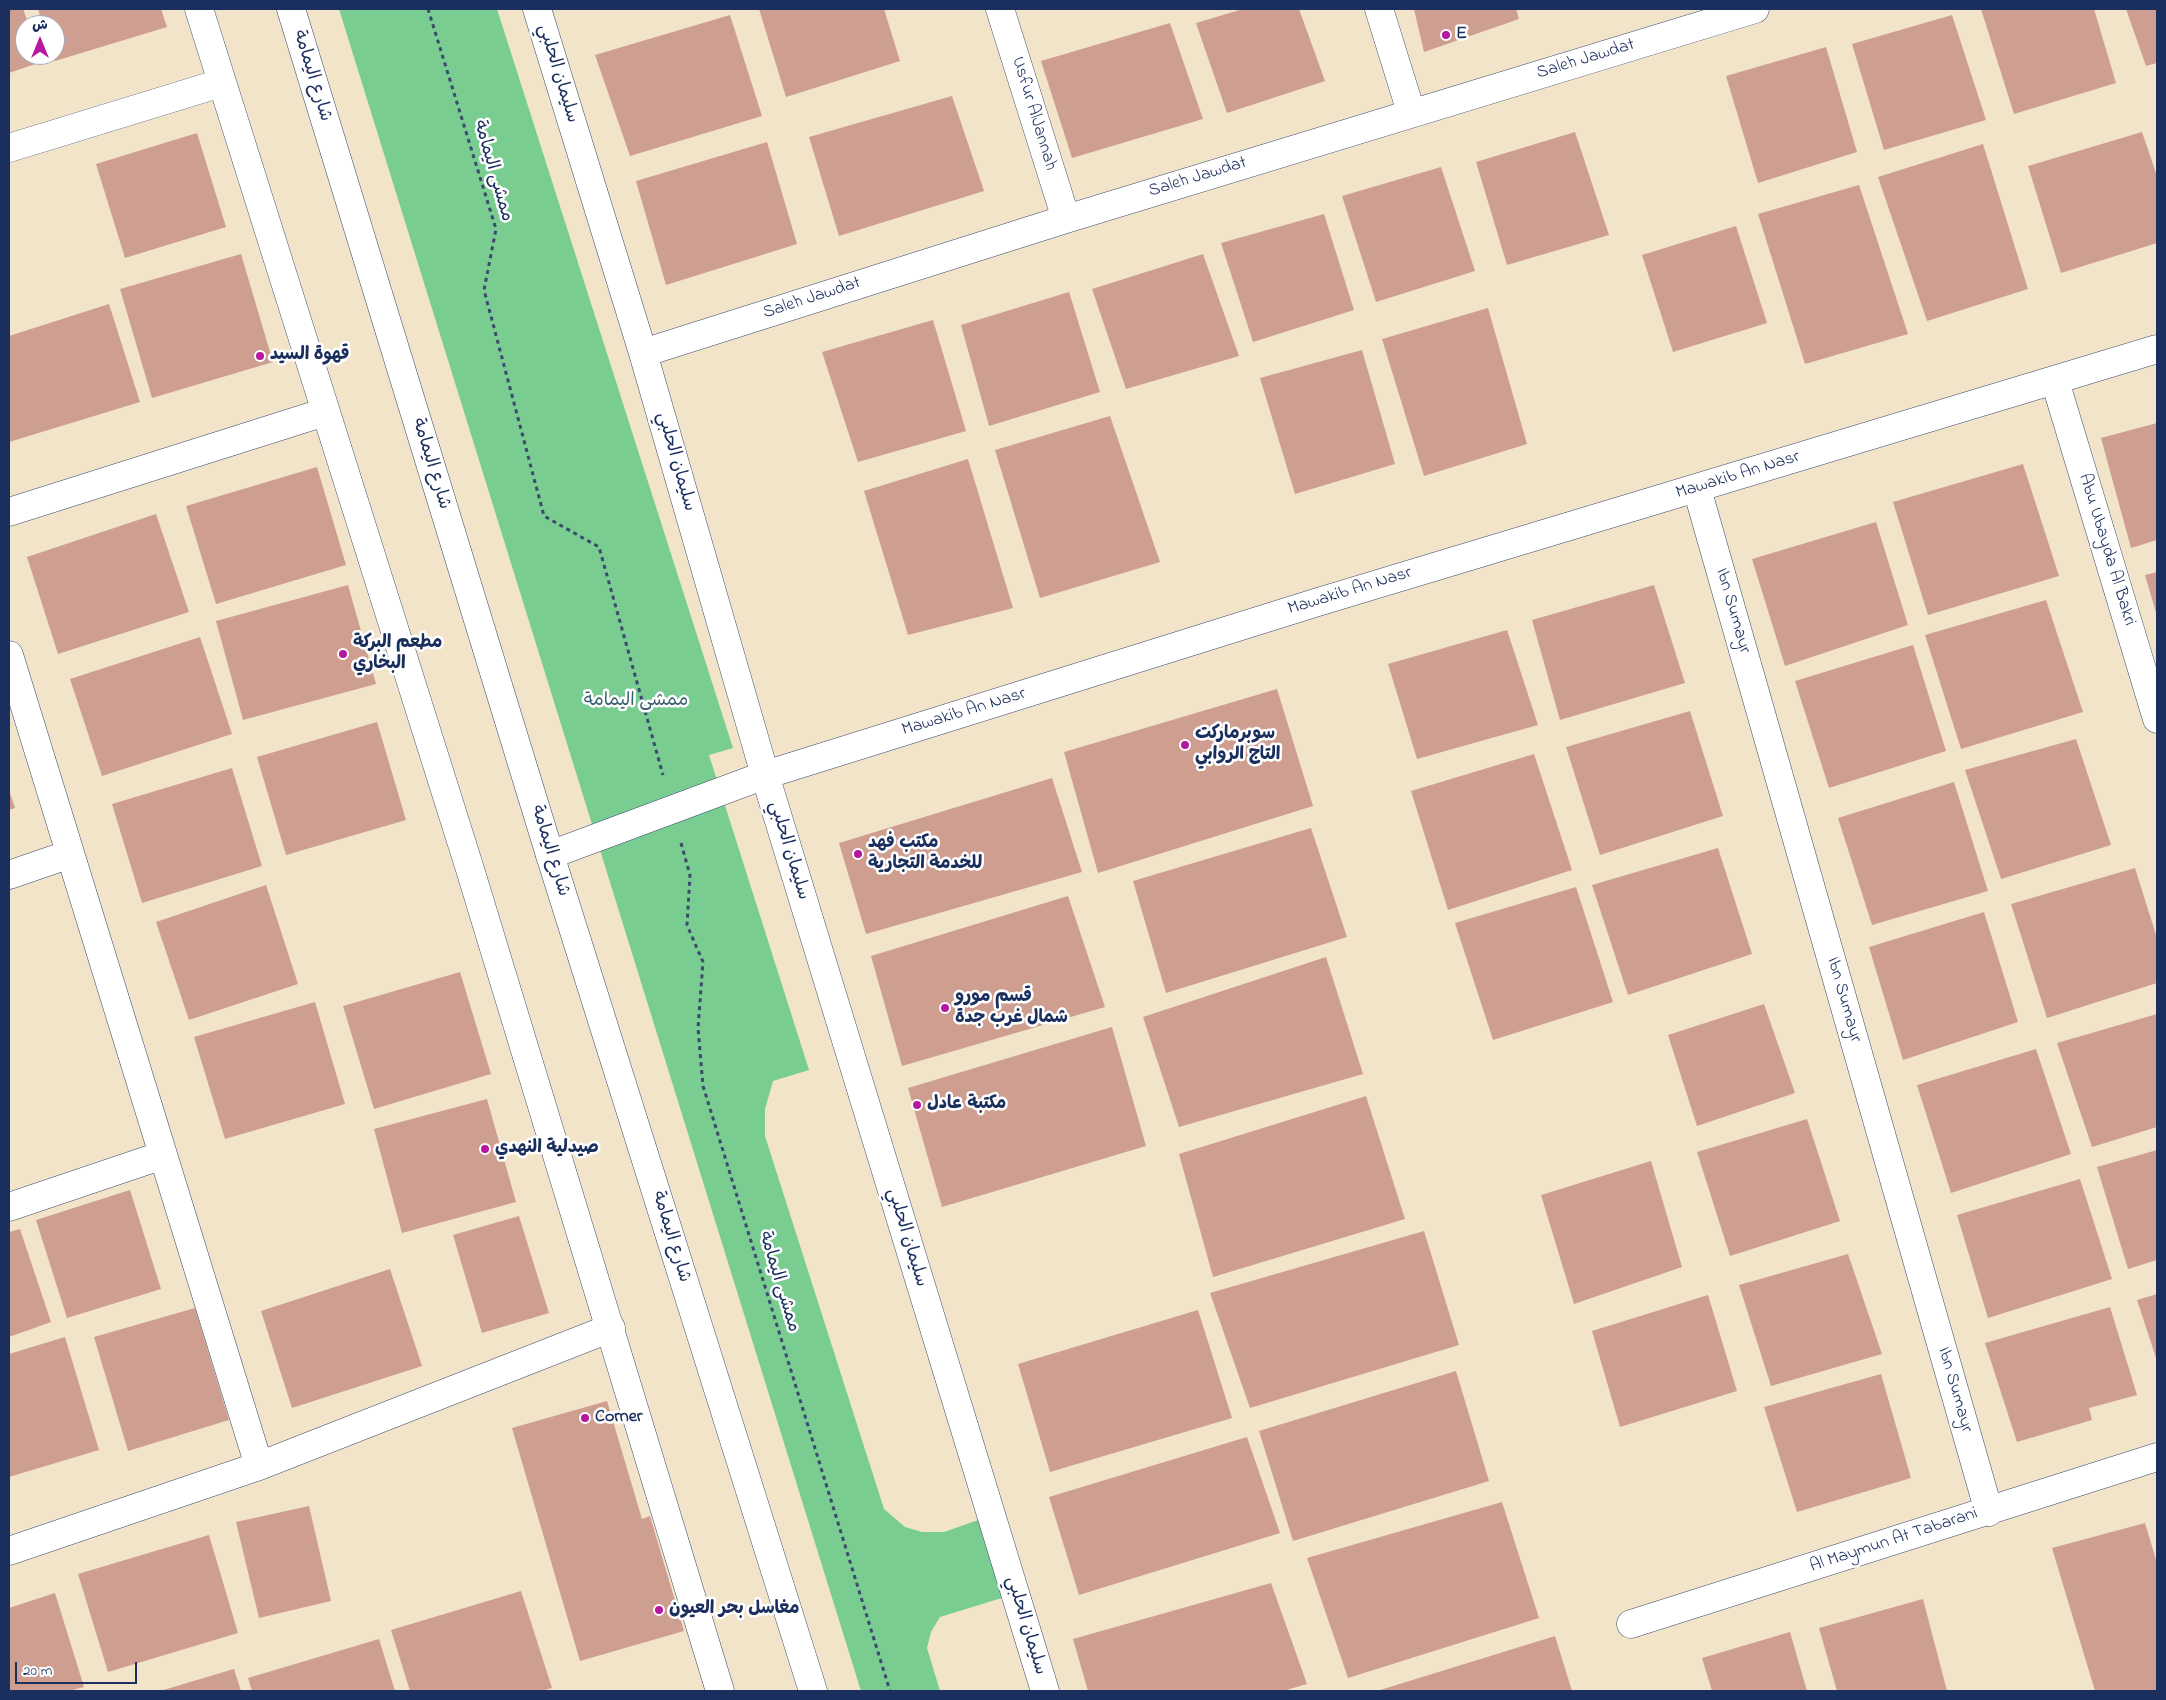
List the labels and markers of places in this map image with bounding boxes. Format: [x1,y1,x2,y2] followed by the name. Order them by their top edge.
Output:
[1456,24,1467,46] place label: E
[1440,29,1452,41] marker: E
[270,345,349,367] place label: قهوة السيد
[254,350,266,362] marker: قهوة السيد
[353,633,442,676] place label: مطعم البركة البخاري
[337,648,349,660] marker: مطعم البركة البخاري
[1195,724,1280,766] place label: سوبرماركت التاج الروابي
[1179,739,1191,751] marker: سوبرماركت التاج الروابي
[868,833,982,876] place label: مكتب فهد للخدمة التجارية
[852,848,864,860] marker: مكتب فهد للخدمة التجارية
[955,987,1068,1030] place label: قسم مورو شمال غرب جدة
[939,1002,951,1014] marker: قسم مورو شمال غرب جدة
[927,1094,1006,1116] place label: مكتبة عادل
[911,1099,923,1111] marker: مكتبة عادل
[495,1138,599,1160] place label: صيدلية النهدي
[479,1143,491,1155] marker: صيدلية النهدي
[595,1407,642,1429] place label: Corner
[579,1412,591,1424] marker: Corner
[669,1599,800,1621] place label: مغاسل بحر العيون
[653,1604,665,1616] marker: مغاسل بحر العيون

